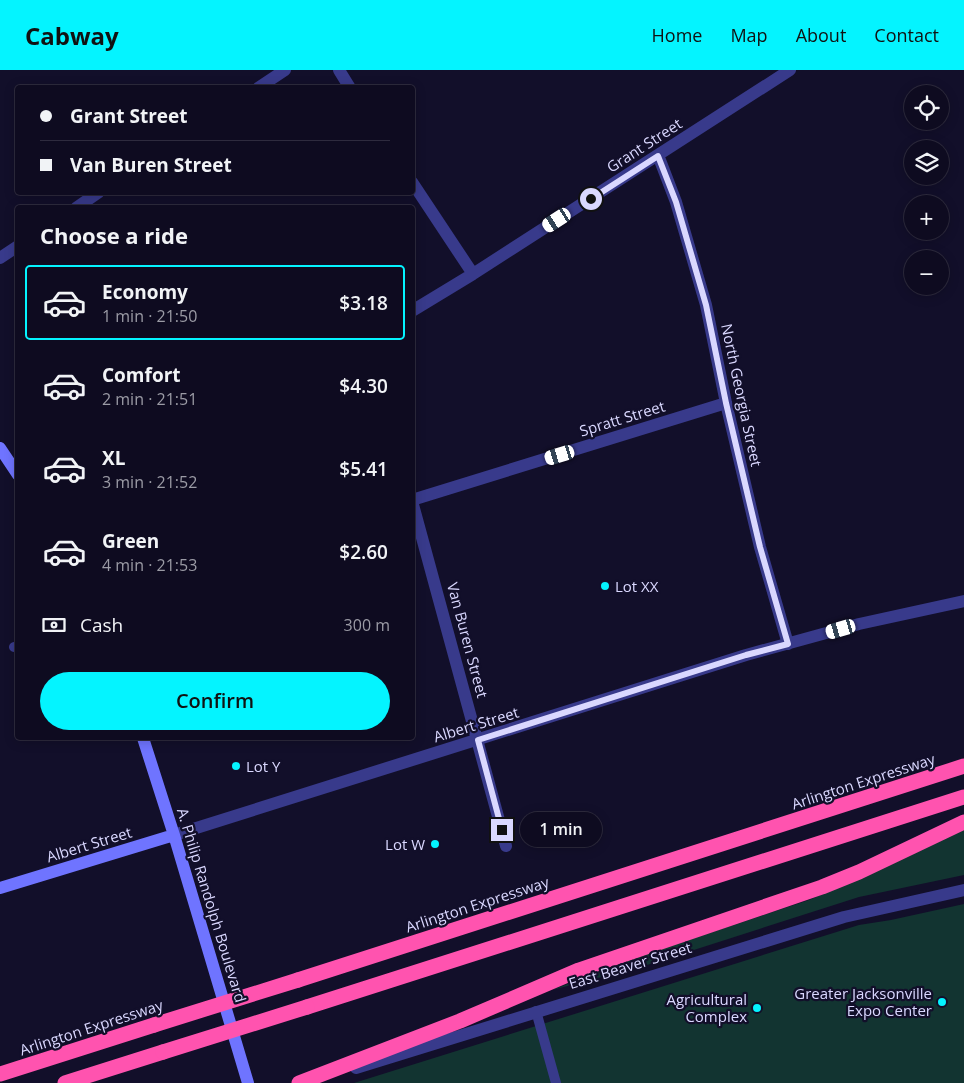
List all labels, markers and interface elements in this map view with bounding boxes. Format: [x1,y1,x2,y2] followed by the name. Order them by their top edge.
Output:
[25,19,119,52] text: Cabway
[652,23,702,47] text: Home
[730,23,768,47] text: Map
[796,23,846,47] text: About
[874,23,939,47] text: Contact
[904,85,949,295] map controls
[904,85,949,130] button: locate
[70,103,188,129] text: Grant Street
[603,113,685,177] street label: Grant Street
[904,140,949,185] button: layers
[70,152,232,178] text: Van Buren Street
[580,188,602,210] route start
[904,195,949,240] button: +
[540,206,573,234] car
[40,220,188,250] text: Choose a ride
[904,250,949,295] button: −
[102,279,188,305] text: Economy
[42,280,87,325] icon: car
[339,290,388,316] text: $3.18
[102,305,197,327] text: 1 min · 21:50
[717,322,767,468] street label: North Georgia Street
[102,362,181,388] text: Comfort
[42,363,87,408] icon: car
[339,373,388,399] text: $4.30
[102,388,197,410] text: 2 min · 21:51
[577,396,667,440] street label: Spratt Street
[543,443,576,467] car
[102,445,125,471] text: XL
[42,446,87,491] icon: car
[339,456,388,482] text: $5.41
[102,471,197,493] text: 3 min · 21:52
[102,528,159,554] text: Green
[42,529,87,574] icon: car
[339,539,388,565] text: $2.60
[102,554,197,576] text: 4 min · 21:53
[615,576,659,596] place label: Lot XX
[443,580,493,700] street label: Van Buren Street
[599,580,611,592] marker: Lot XX
[40,611,68,639] icon: cash
[80,612,123,638] text: Cash
[344,614,390,636] text: 300 m
[824,618,857,640] car
[40,672,390,730] button: Confirm
[431,702,521,746] street label: Albert Street
[789,748,938,814] street label: Arlington Expressway
[246,756,281,776] place label: Lot Y
[230,760,242,772] marker: Lot Y
[173,805,251,1005] street label: A. Philip Randolph Boulevard
[520,812,602,848] callout: 1 min
[539,818,583,840] text: 1 min
[491,819,513,841] route end
[44,822,134,866] street label: Albert Street
[385,834,425,854] place label: Lot W
[429,838,441,850] marker: Lot W
[403,871,552,937] street label: Arlington Expressway
[566,937,694,993] street label: East Beaver Street
[794,983,932,1020] place label: Greater Jacksonville Expo Center
[666,989,747,1026] place label: Agricultural Complex
[17,994,166,1060] street label: Arlington Expressway
[936,996,948,1008] marker: Greater Jacksonville Expo Center
[751,1002,763,1014] marker: Agricultural Complex

